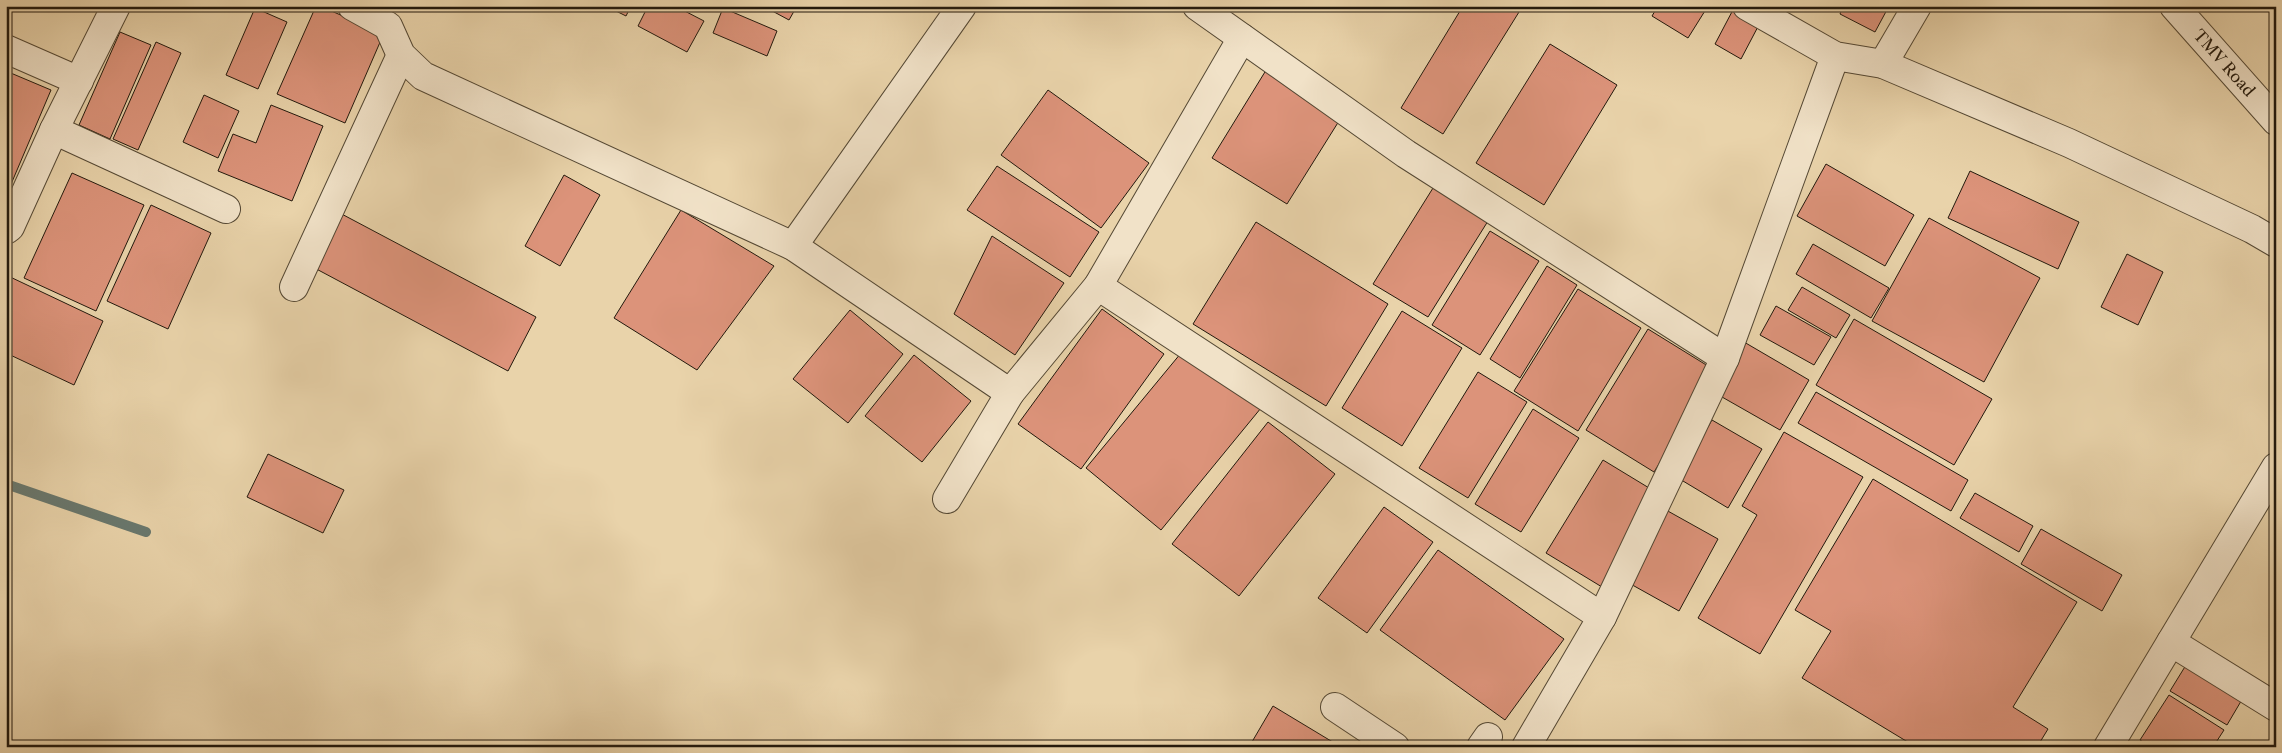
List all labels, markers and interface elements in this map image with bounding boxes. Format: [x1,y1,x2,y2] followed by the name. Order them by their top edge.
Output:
[2189,25,2260,101] street label: TMV Road

